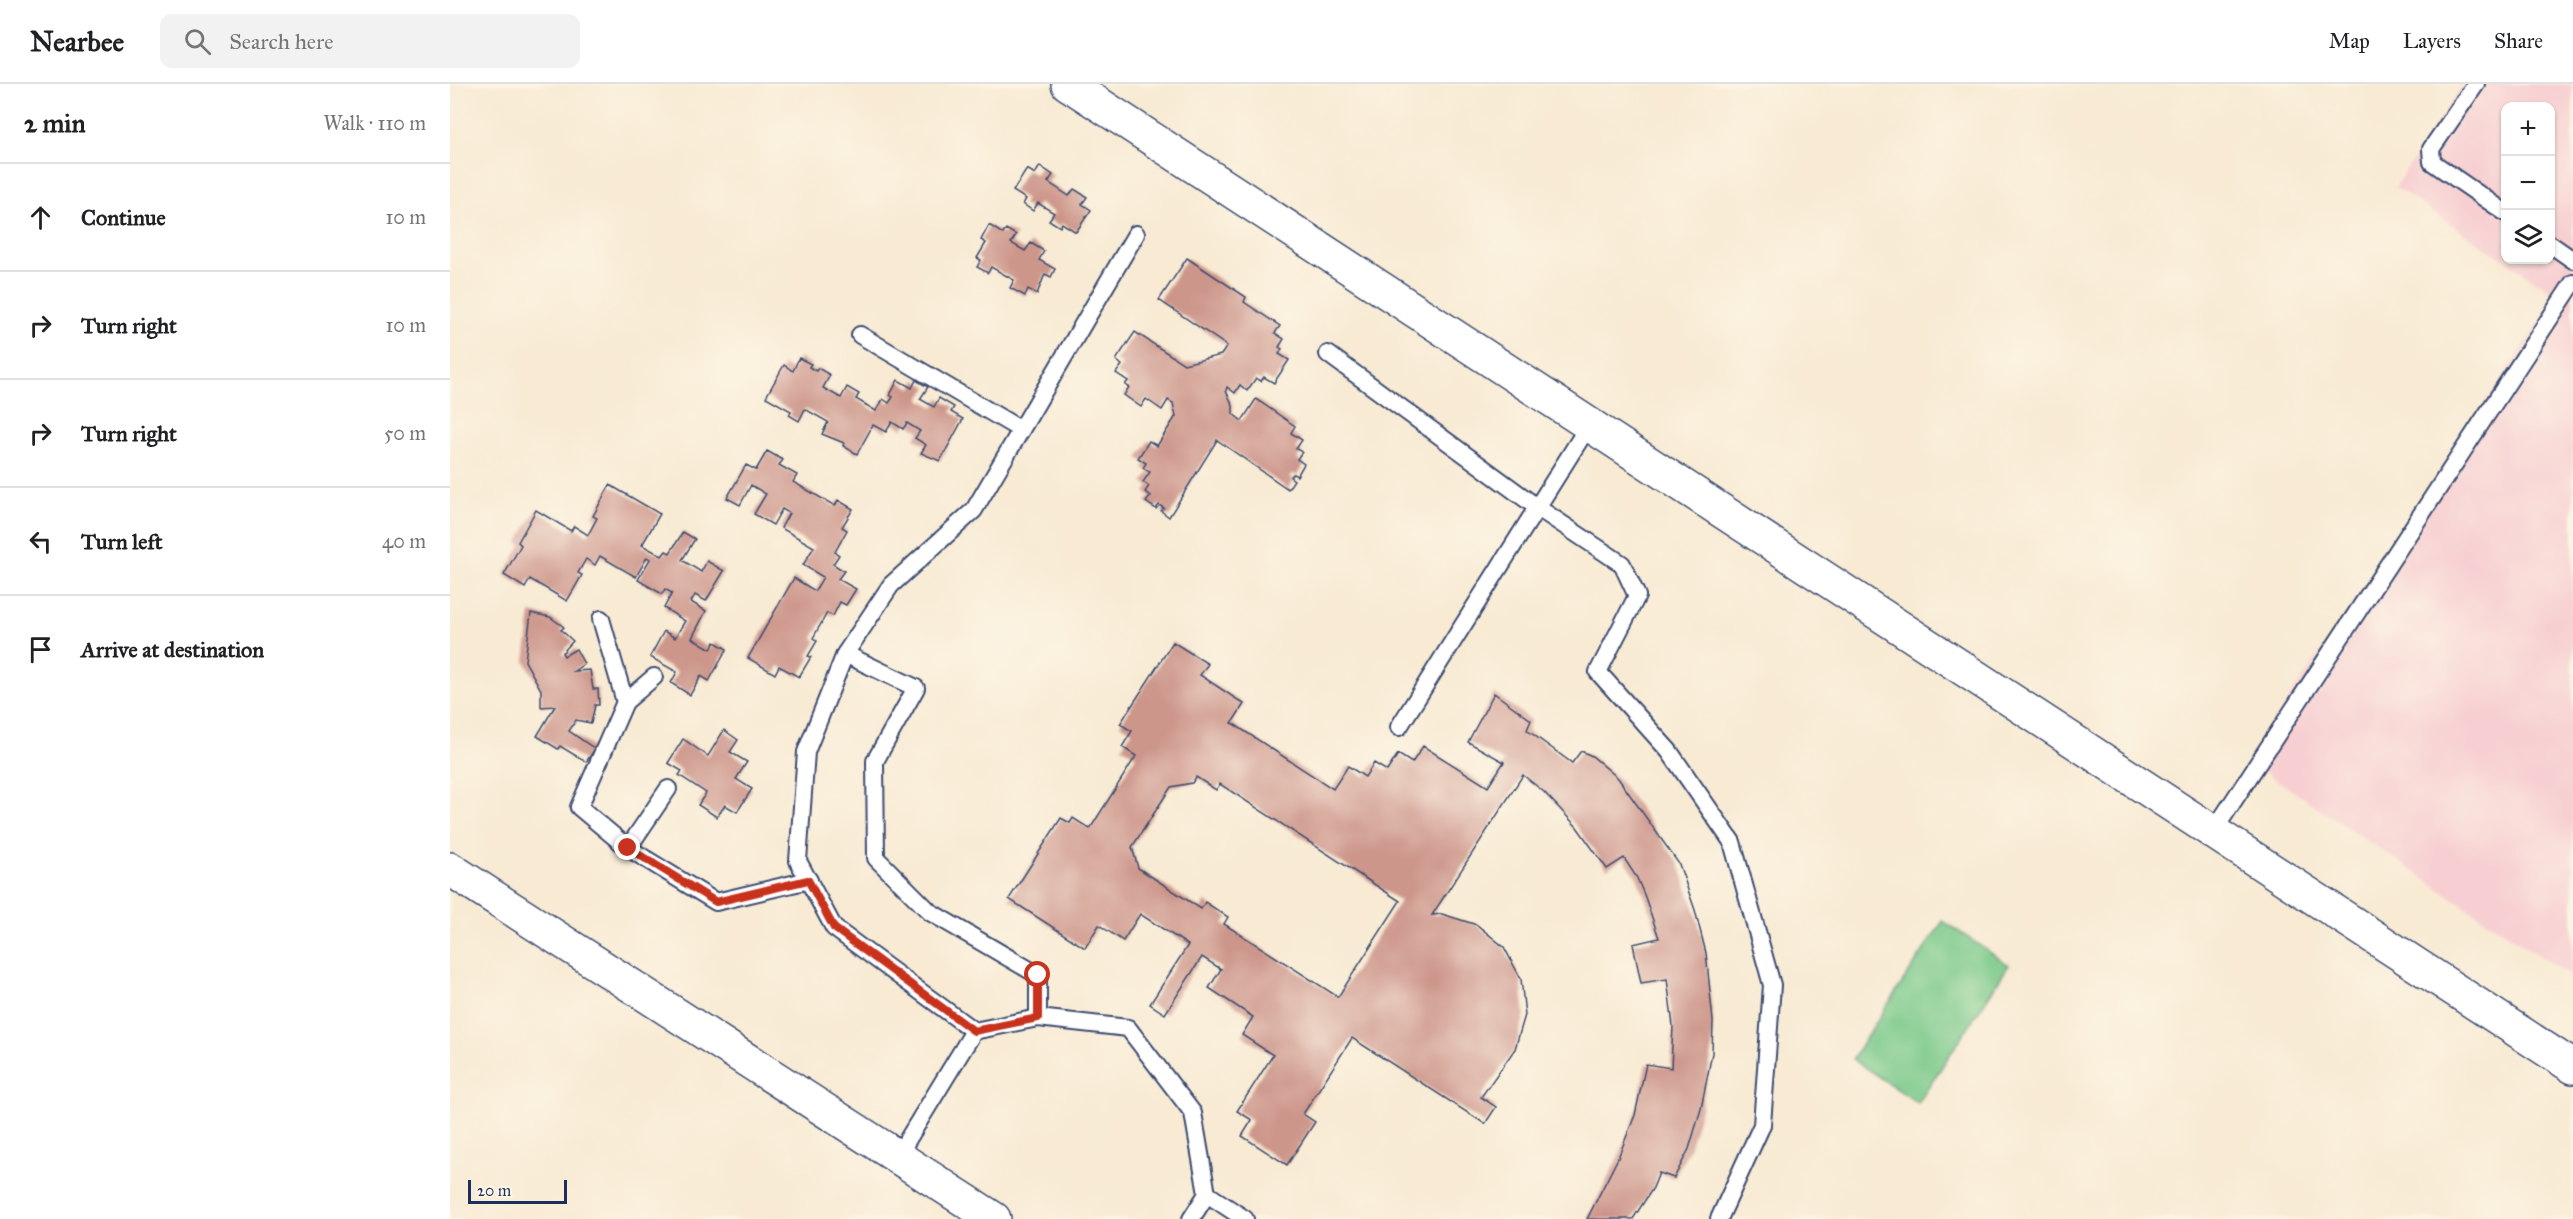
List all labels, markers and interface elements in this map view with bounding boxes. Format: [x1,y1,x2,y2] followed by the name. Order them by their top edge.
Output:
[160,14,580,68] search box
[30,24,124,59] text: Nearbee
[181,25,214,58] icon: search
[229,28,333,55] text: Search here
[2329,28,2370,54] text: Map
[2403,28,2461,54] text: Layers
[2494,28,2543,54] text: Share
[2501,102,2555,264] map controls
[2501,102,2555,156] button: +
[24,107,85,139] text: 2 min
[323,111,426,135] text: Walk · 110 m
[2501,156,2555,210] button: −
[24,201,57,234] icon: ahead
[81,204,166,231] text: Continue
[385,205,426,229] text: 10 m
[2501,210,2555,264] button: layers
[24,309,57,342] icon: right
[81,312,177,339] text: Turn right
[385,313,426,337] text: 10 m
[24,417,57,450] icon: right
[81,420,177,447] text: Turn right
[384,421,426,445] text: 50 m
[24,525,57,558] icon: left
[81,528,163,555] text: Turn left
[382,529,426,553] text: 40 m
[24,633,57,666] icon: arrive
[81,636,264,663] text: Arrive at destination
[614,834,640,860] route end
[1024,961,1050,987] route start
[468,1177,567,1204] scale bar
[477,1181,511,1200] text: 20 m

